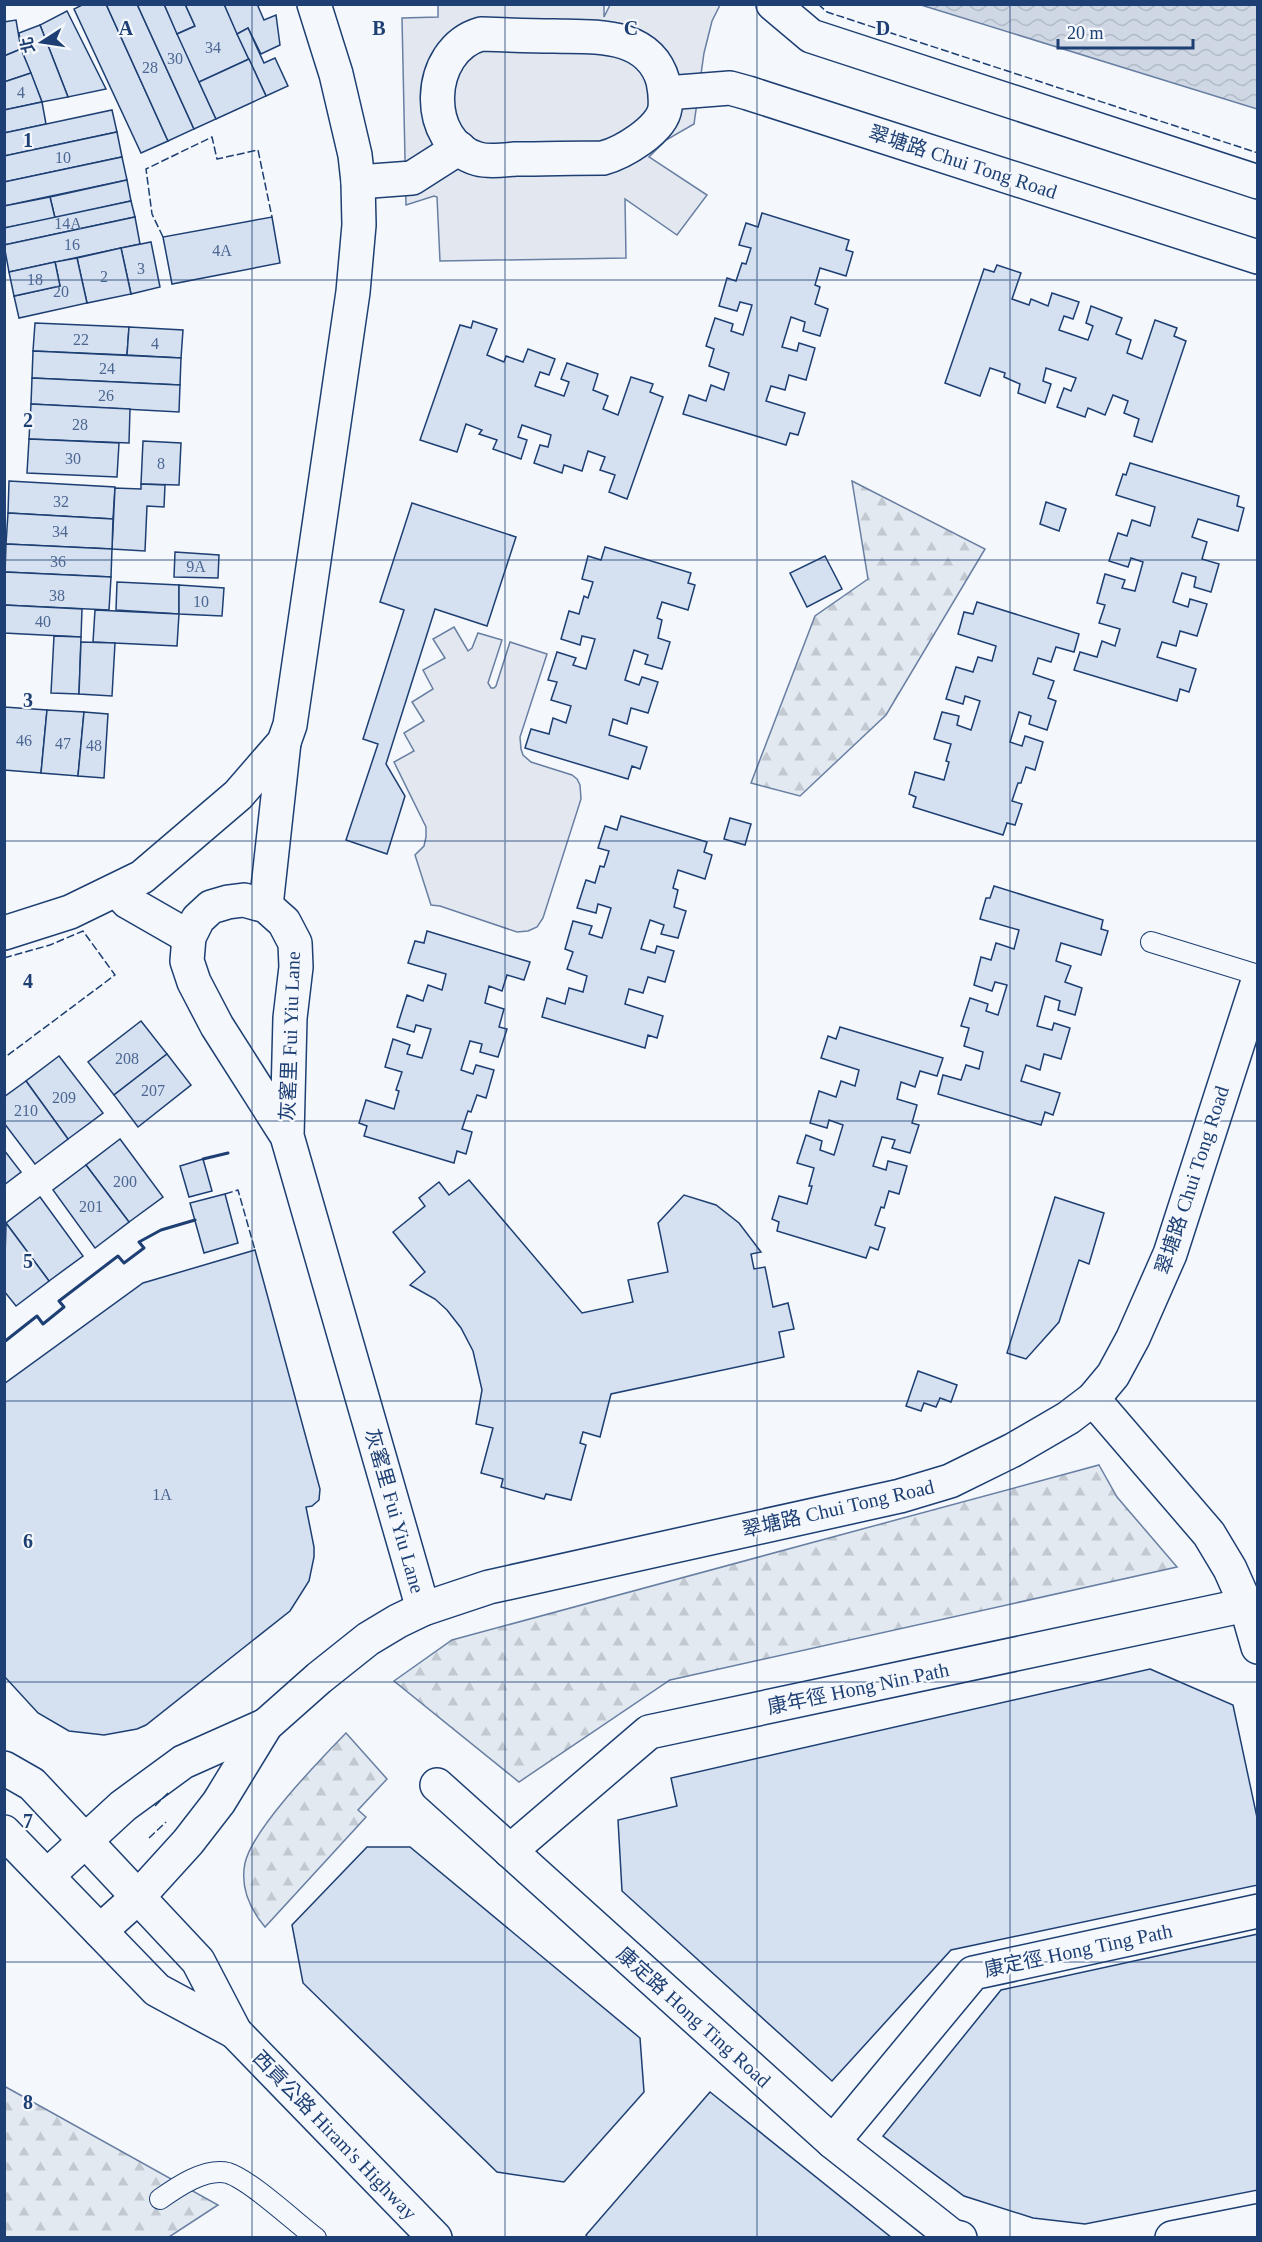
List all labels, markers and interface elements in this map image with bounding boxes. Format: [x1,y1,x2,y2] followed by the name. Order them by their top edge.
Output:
[12,12,72,72] north arrow
[1058,12,1193,50] scale bar
[119,17,134,39] text: A
[372,17,386,39] text: B
[624,17,638,39] text: C
[876,17,890,39] text: D
[1067,23,1104,43] text: 20 m
[18,35,38,55] text: 北
[205,39,221,56] house number: 34
[167,50,183,67] house number: 30
[142,59,158,76] house number: 28
[17,84,25,101] house number: 4
[866,121,1060,204] street label: 翠塘路 Chui Tong Road
[23,129,33,151] text: 1
[55,149,71,166] house number: 10
[54,215,82,232] house number: 14A
[64,236,80,253] house number: 16
[212,242,232,259] house number: 4A
[137,260,145,277] house number: 3
[100,268,108,285] house number: 2
[27,271,43,288] house number: 18
[53,283,69,300] house number: 20
[73,331,89,348] house number: 22
[151,335,159,352] house number: 4
[99,360,115,377] house number: 24
[98,387,114,404] house number: 26
[23,409,33,431] text: 2
[72,416,88,433] house number: 28
[65,450,81,467] house number: 30
[157,455,165,472] house number: 8
[53,493,69,510] house number: 32
[52,523,68,540] house number: 34
[50,553,66,570] house number: 36
[186,558,206,575] house number: 9A
[49,587,65,604] house number: 38
[193,593,209,610] house number: 10
[35,613,51,630] house number: 40
[23,689,33,711] text: 3
[16,732,32,749] house number: 46
[55,735,71,752] house number: 47
[86,737,102,754] house number: 48
[276,951,304,1121] street label: 灰窰里 Fui Yiu Lane
[23,970,33,992] text: 4
[115,1050,139,1067] house number: 208
[141,1082,165,1099] house number: 207
[1151,1083,1234,1277] street label: 翠塘路 Chui Tong Road
[52,1089,76,1106] house number: 209
[14,1102,38,1119] house number: 210
[113,1173,137,1190] house number: 200
[79,1198,103,1215] house number: 201
[23,1250,33,1272] text: 5
[361,1426,429,1596] street label: 灰窰里 Fui Yiu Lane
[740,1475,936,1542] street label: 翠塘路 Chui Tong Road
[152,1486,172,1503] house number: 1A
[23,1530,33,1552] text: 6
[765,1658,951,1719] street label: 康年徑 Hong Nin Path
[23,1810,33,1832] text: 7
[982,1919,1174,1982] street label: 康定徑 Hong Ting Path
[612,1942,775,2092] street label: 康定路 Hong Ting Road
[248,2046,421,2225] street label: 西貢公路 Hiram's Highway
[23,2091,33,2113] text: 8

